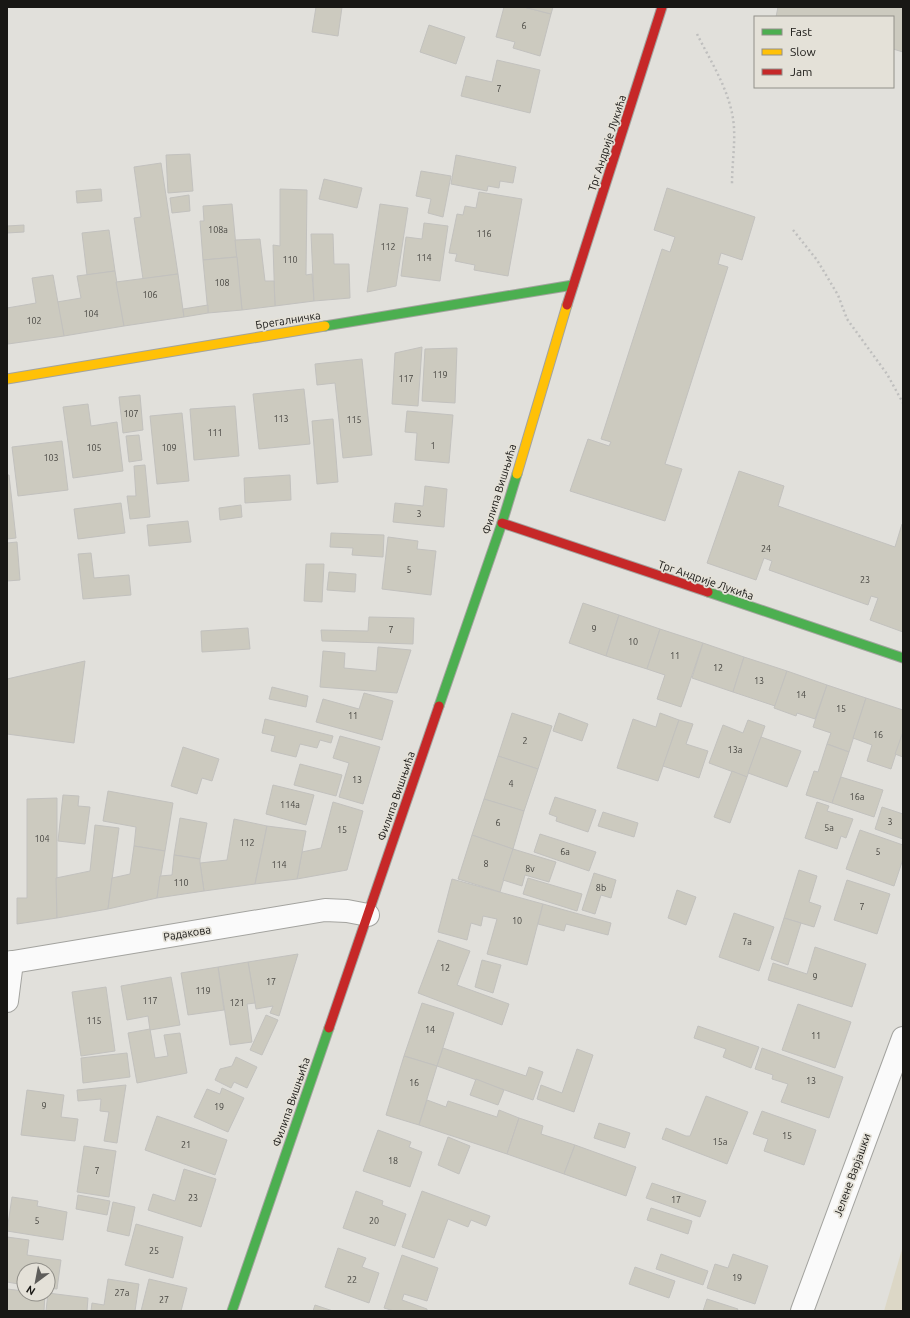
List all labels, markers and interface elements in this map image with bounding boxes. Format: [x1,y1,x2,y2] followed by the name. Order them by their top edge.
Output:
[754,16,894,88] legend
[521,21,527,31] house number: 6
[790,25,812,38] text: Fast
[790,45,816,58] text: Slow
[790,65,812,78] text: Jam
[496,84,502,94] house number: 7
[586,93,628,193] street label: Трг Андрије Лукића
[208,225,228,235] house number: 108a
[476,229,492,239] house number: 116
[380,242,396,252] house number: 112
[416,253,432,263] house number: 114
[282,255,298,265] house number: 110
[214,278,230,288] house number: 108
[142,290,158,300] house number: 106
[83,309,99,319] house number: 104
[255,309,321,331] street label: Брегалничка
[26,316,42,326] house number: 102
[432,370,448,380] house number: 119
[398,374,414,384] house number: 117
[123,409,139,419] house number: 107
[273,414,289,424] house number: 113
[346,415,362,425] house number: 115
[207,428,223,438] house number: 111
[430,441,436,451] house number: 1
[480,442,518,536] street label: Филипа Вишњића
[86,443,102,453] house number: 105
[161,443,177,453] house number: 109
[43,453,59,463] house number: 103
[416,509,422,519] house number: 3
[761,544,771,554] house number: 24
[657,558,755,602] street label: Трг Андрије Лукића
[406,565,412,575] house number: 5
[860,575,870,585] house number: 23
[591,624,597,634] house number: 9
[388,625,394,635] house number: 7
[628,637,638,647] house number: 10
[670,651,680,661] house number: 11
[713,663,723,673] house number: 12
[754,676,764,686] house number: 13
[796,690,806,700] house number: 14
[836,704,846,714] house number: 15
[348,711,358,721] house number: 11
[873,730,883,740] house number: 16
[522,736,528,746] house number: 2
[728,745,742,755] house number: 13a
[375,750,417,842] street label: Филипа Вишњића
[352,775,362,785] house number: 13
[508,779,514,789] house number: 4
[850,792,864,802] house number: 16a
[280,800,300,810] house number: 114a
[887,817,893,827] house number: 3
[495,818,501,828] house number: 6
[824,823,834,833] house number: 5a
[337,825,347,835] house number: 15
[34,834,50,844] house number: 104
[239,838,255,848] house number: 112
[560,847,570,857] house number: 6a
[875,847,881,857] house number: 5
[483,859,489,869] house number: 8
[271,860,287,870] house number: 114
[525,864,535,874] house number: 8v
[173,878,189,888] house number: 110
[596,883,606,893] house number: 8b
[859,902,865,912] house number: 7
[512,916,522,926] house number: 10
[162,923,212,943] street label: Радакова
[742,937,752,947] house number: 7a
[440,963,450,973] house number: 12
[812,972,818,982] house number: 9
[266,977,276,987] house number: 17
[195,986,211,996] house number: 119
[142,996,158,1006] house number: 117
[229,998,245,1008] house number: 121
[86,1016,102,1026] house number: 115
[425,1025,435,1035] house number: 14
[811,1031,821,1041] house number: 11
[270,1056,312,1148] street label: Филипа Вишњића
[806,1076,816,1086] house number: 13
[409,1078,419,1088] house number: 16
[41,1101,47,1111] house number: 9
[214,1102,224,1112] house number: 19
[782,1131,792,1141] house number: 15
[831,1132,873,1218] street label: Јелене Варјашки
[713,1137,727,1147] house number: 15a
[181,1140,191,1150] house number: 21
[388,1156,398,1166] house number: 18
[94,1166,100,1176] house number: 7
[188,1193,198,1203] house number: 23
[671,1195,681,1205] house number: 17
[34,1216,40,1226] house number: 5
[369,1216,379,1226] house number: 20
[149,1246,159,1256] house number: 25
[16,1262,56,1302] north arrow
[732,1273,742,1283] house number: 19
[347,1275,357,1285] house number: 22
[24,1283,37,1298] text: N
[115,1288,129,1298] house number: 27a
[159,1295,169,1305] house number: 27

